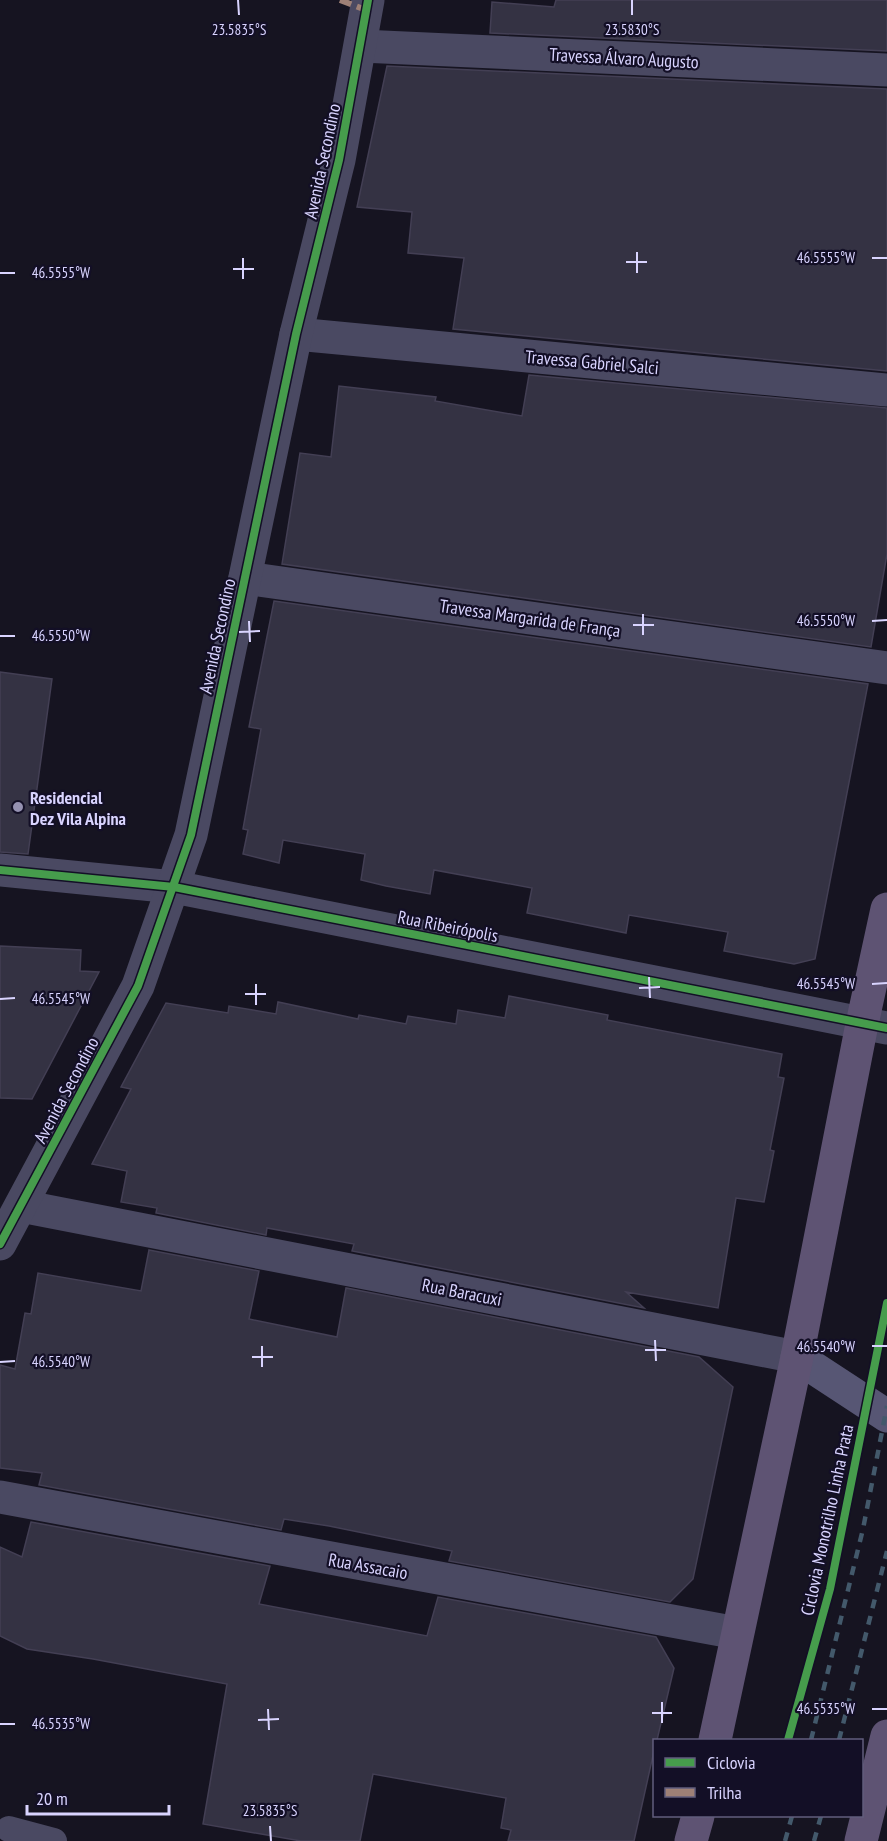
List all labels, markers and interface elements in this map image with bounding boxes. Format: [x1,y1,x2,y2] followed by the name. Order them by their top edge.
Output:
[212,20,266,39] text: 23.5835°S
[605,20,659,39] text: 23.5830°S
[549,43,699,73] street label: Travessa Álvaro Augusto
[299,101,345,221] street label: Avenida Secondino
[797,248,855,267] text: 46.5555°W
[32,263,90,282] text: 46.5555°W
[524,345,660,379] street label: Travessa Gabriel Salci
[194,576,240,696] street label: Avenida Secondino
[438,594,622,642] street label: Travessa Margarida de França
[797,611,855,630] text: 46.5550°W
[32,626,90,645] text: 46.5550°W
[30,786,126,830] place label: Residencial Dez Vila Alpina
[11,800,25,814] marker: Residencial Dez Vila Alpina
[396,905,500,947] street label: Rua Ribeirópolis
[797,974,855,993] text: 46.5545°W
[32,989,90,1008] text: 46.5545°W
[28,1033,104,1147] street label: Avenida Secondino
[420,1273,504,1311] street label: Rua Baracuxi
[797,1337,855,1356] text: 46.5540°W
[32,1352,90,1371] text: 46.5540°W
[796,1422,858,1618] street label: Ciclovia Monotrilho Linha Prata
[327,1548,410,1584] street label: Rua Assacaio
[797,1699,855,1718] text: 46.5535°W
[32,1714,90,1733] text: 46.5535°W
[653,1739,863,1817] legend
[707,1751,755,1774] text: Ciclovia
[27,1778,170,1816] scale bar
[707,1781,742,1804] text: Trilha
[36,1787,68,1810] text: 20 m
[243,1801,297,1820] text: 23.5835°S

